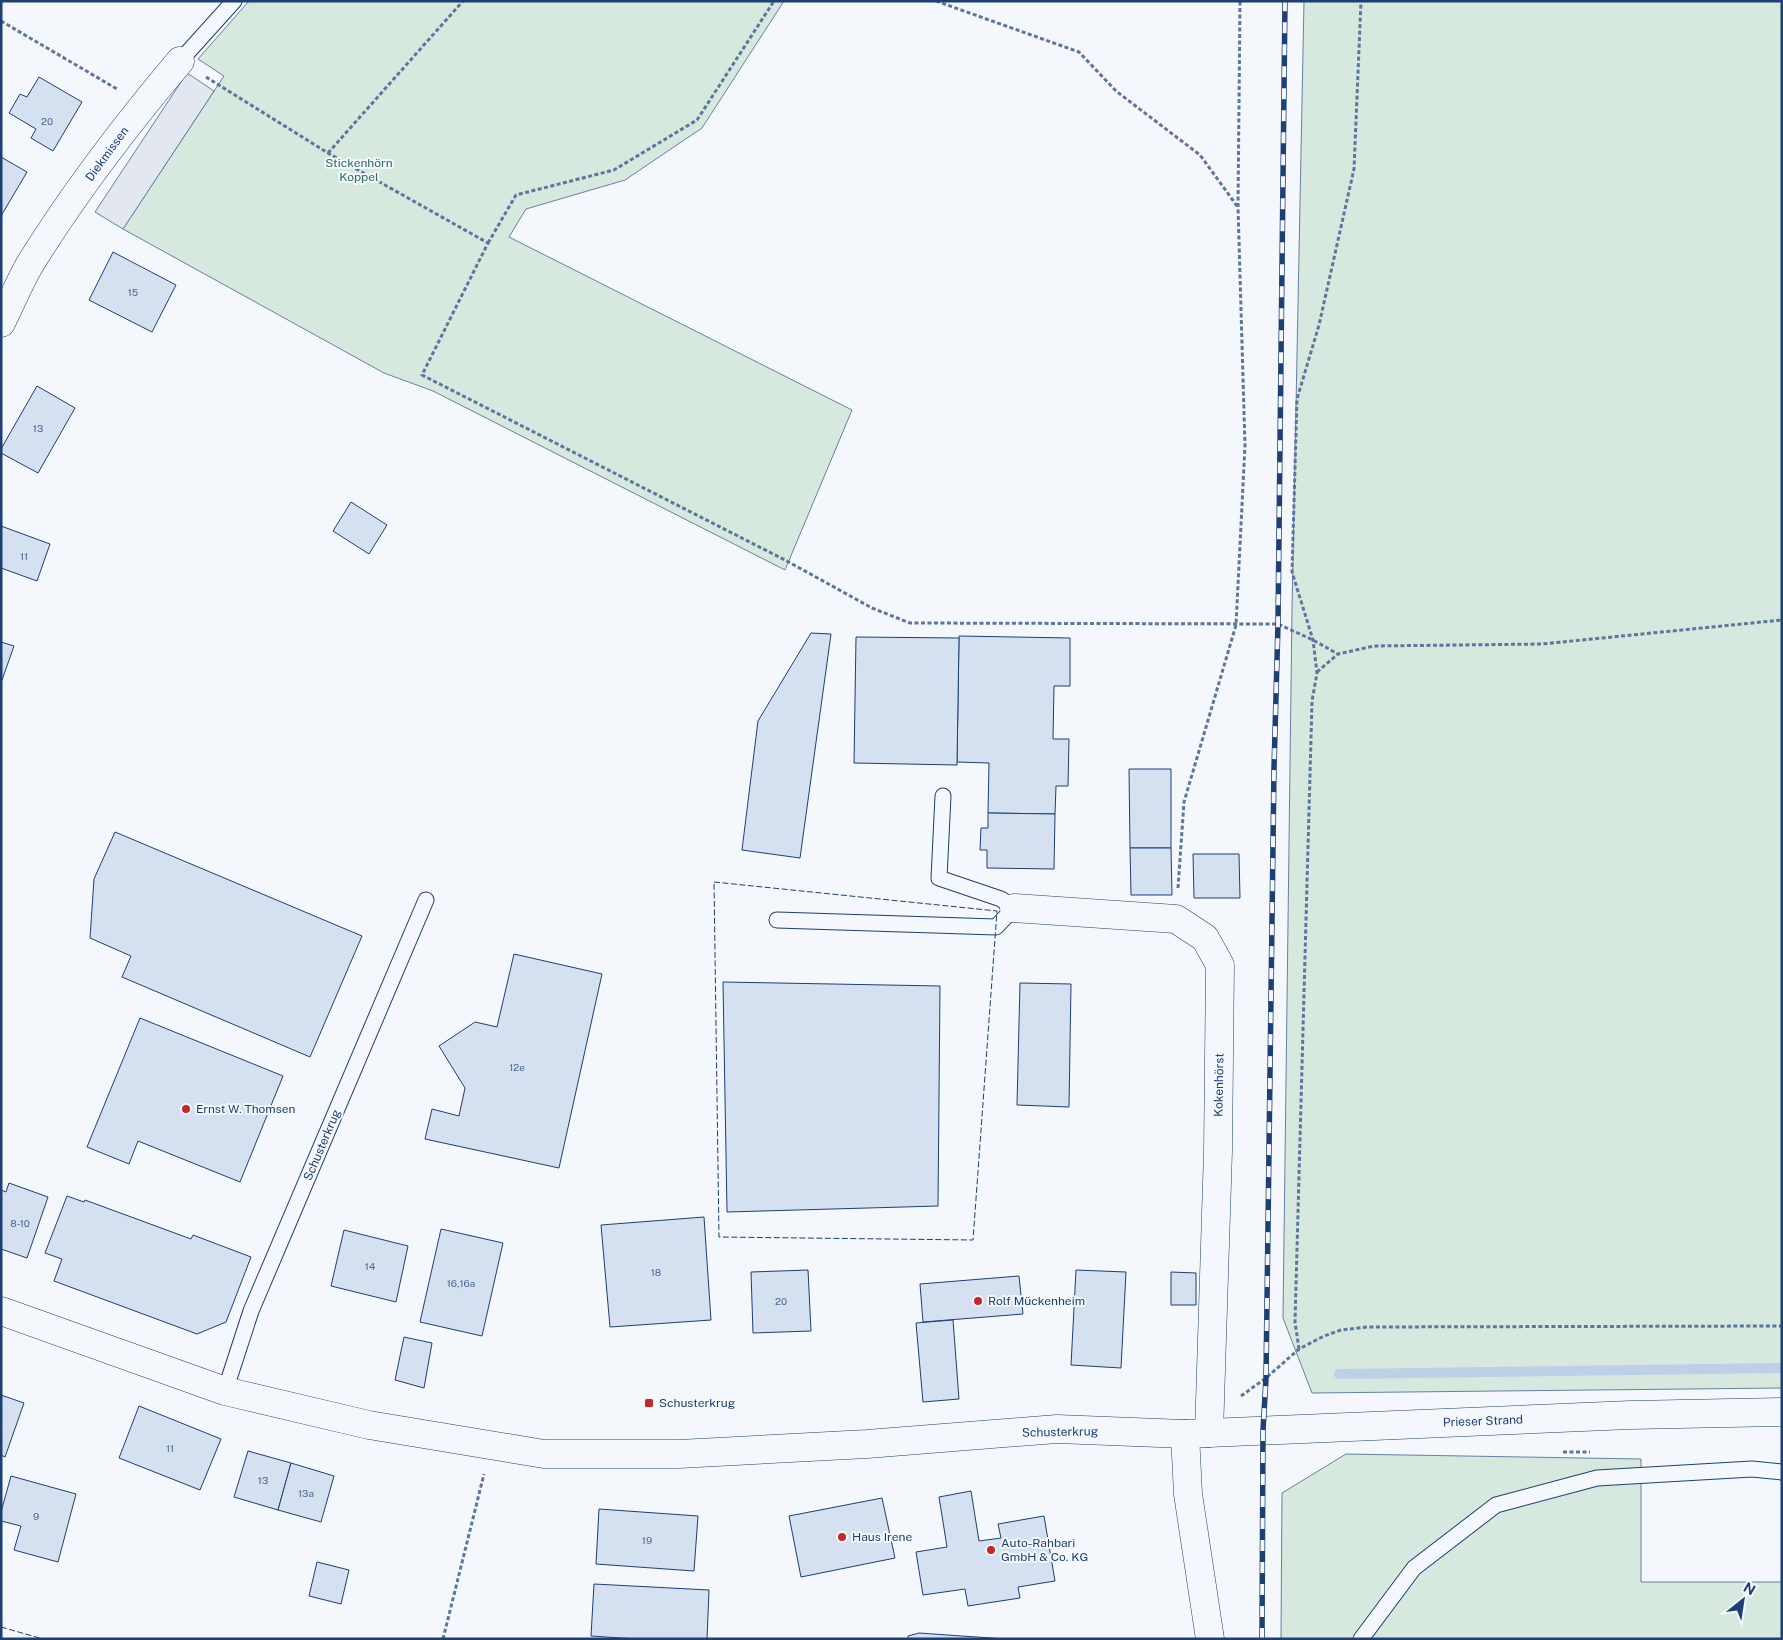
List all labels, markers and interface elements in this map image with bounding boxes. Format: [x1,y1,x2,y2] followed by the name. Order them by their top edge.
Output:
[41,115,53,127] house number: 20
[83,124,132,184] street label: Diekmissen
[325,156,393,184] park label: Stickenhörn Koppel
[128,286,138,298] house number: 15
[33,422,43,434] house number: 13
[20,550,28,562] house number: 11
[1211,1053,1227,1117] street label: Kokenhörst
[509,1061,525,1073] house number: 12e
[196,1102,296,1116] place label: Ernst W. Thomsen
[180,1103,192,1115] marker: Ernst W. Thomsen
[301,1107,343,1183] street label: Schusterkrug
[10,1217,30,1229] house number: 8-10
[365,1260,375,1272] house number: 14
[651,1266,661,1278] house number: 18
[447,1277,475,1289] house number: 16,16a
[988,1294,1085,1308] place label: Rolf Mückenheim
[775,1295,787,1307] house number: 20
[972,1295,984,1307] marker: Rolf Mückenheim
[659,1396,735,1410] place label: Schusterkrug
[643,1397,655,1409] marker: Schusterkrug
[1443,1413,1523,1429] street label: Prieser Strand
[1022,1424,1098,1440] street label: Schusterkrug
[166,1442,174,1454] house number: 11
[258,1474,268,1486] house number: 13
[298,1487,314,1499] house number: 13a
[33,1510,39,1522] house number: 9
[852,1530,912,1544] place label: Haus Irene
[836,1531,848,1543] marker: Haus Irene
[642,1534,652,1546] house number: 19
[1001,1536,1088,1564] place label: Auto-Rahbari GmbH & Co. KG
[985,1544,997,1556] marker: Auto-Rahbari GmbH & Co. KG
[1718,1575,1768,1625] north arrow
[1741,1579,1758,1598] text: N

